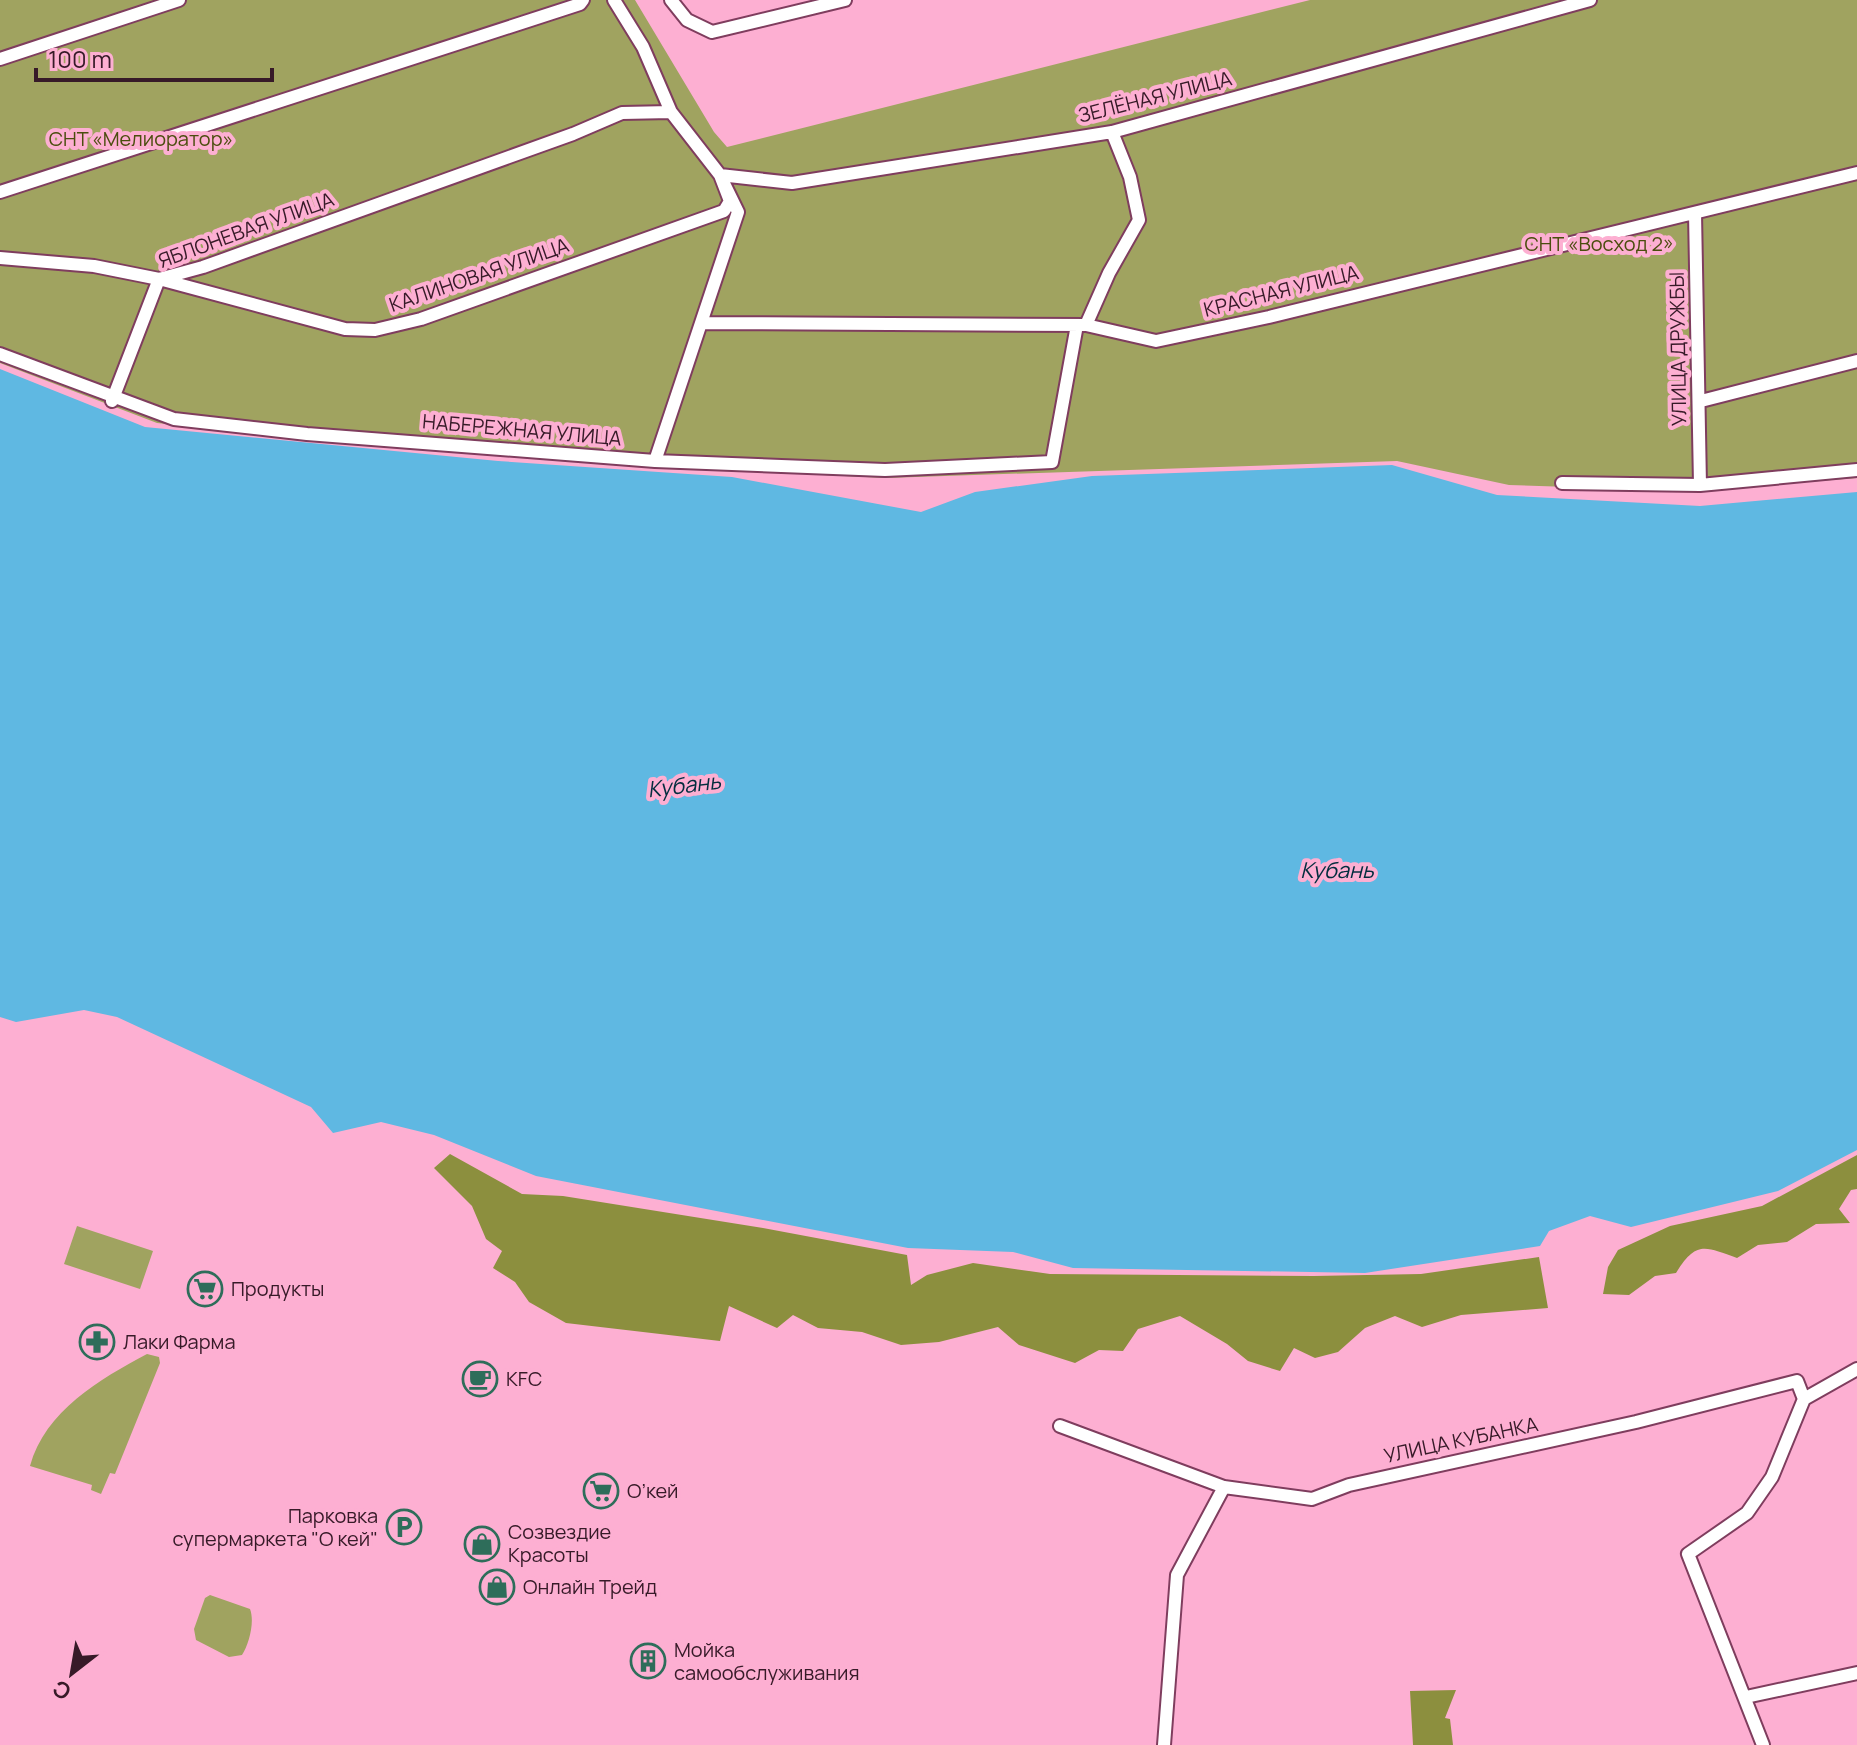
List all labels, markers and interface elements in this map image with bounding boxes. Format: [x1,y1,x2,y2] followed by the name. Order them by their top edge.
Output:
[36,32,272,82] scale bar
[48,42,112,75] text: 100 m
[1075,64,1235,129] street label: ЗЕЛЁНАЯ УЛИЦА
[49,125,233,152] park label: СНТ «Мелиоратор»
[154,185,338,274] street label: ЯБЛОНЕВАЯ УЛИЦА
[1524,230,1674,257] park label: СНТ «Восход 2»
[385,231,573,318] street label: КАЛИНОВАЯ УЛИЦА
[1201,258,1362,323] street label: КРАСНАЯ УЛИЦА
[1663,272,1692,426] street label: УЛИЦА ДРУЖБЫ
[421,407,623,452] street label: НАБЕРЕЖНАЯ УЛИЦА
[646,765,724,804] water label: Кубань
[1300,855,1375,885] water label: Кубань
[186,1270,224,1308] supermarket icon: Продукты
[231,1275,324,1302] place label: Продукты
[78,1323,116,1361] pharmacy icon: Лаки Фарма
[123,1328,236,1355] place label: Лаки Фарма
[461,1360,499,1398] cafe icon: KFC
[506,1365,542,1392] place label: KFC
[1381,1410,1541,1469] street label: УЛИЦА КУБАНКА
[582,1472,620,1510] supermarket icon: О’кей
[627,1477,679,1504] place label: О’кей
[172,1502,378,1552] place label: Парковка супермаркета "О кей"
[385,1508,423,1546] parking icon: Парковка супермаркета "О кей"
[508,1518,611,1568] place label: Созвездие Красоты
[463,1525,501,1563] shop icon: Созвездие Красоты
[478,1568,516,1606] shop icon: Онлайн Трейд
[523,1573,657,1600] place label: Онлайн Трейд
[32,1633,112,1713] north arrow
[674,1636,860,1686] place label: Мойка самообслуживания
[629,1642,667,1680] building icon: Мойка самообслуживания
[47,1673,76,1707] text: С

